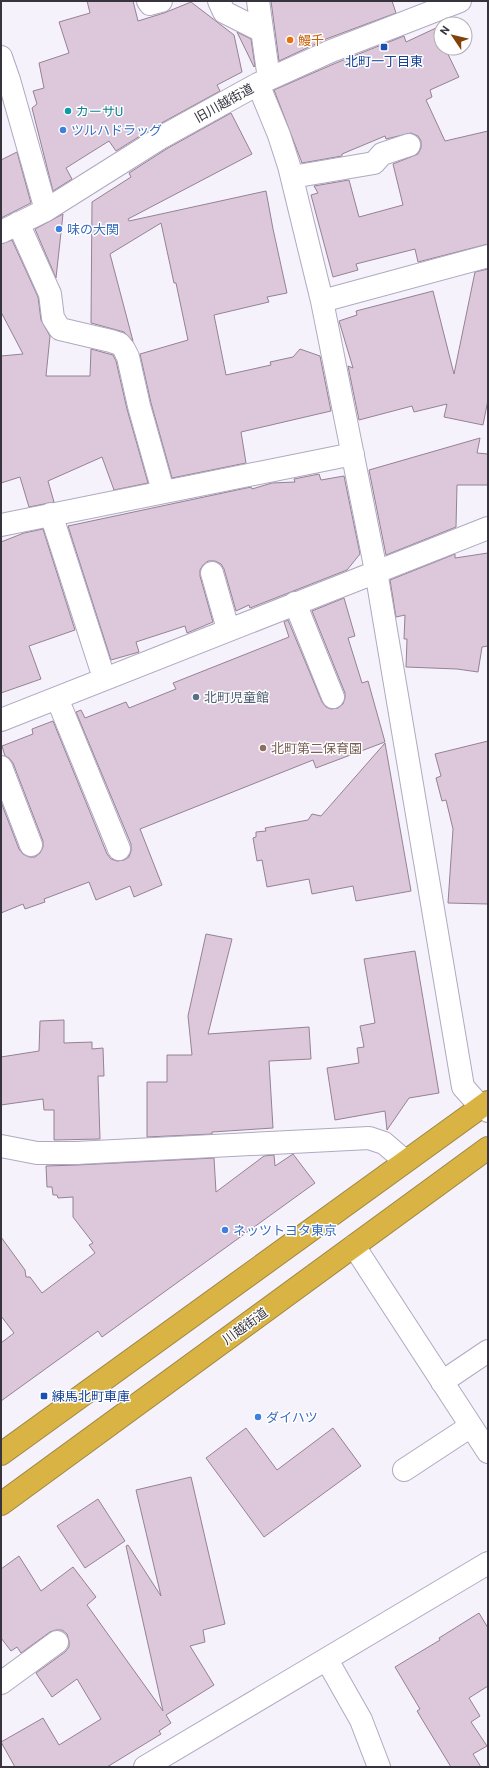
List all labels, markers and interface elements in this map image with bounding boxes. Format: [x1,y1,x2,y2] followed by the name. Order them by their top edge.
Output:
[433,16,473,56] north arrow
[438,23,453,37] text: N
[298,33,324,48] place label: 鰻千
[285,35,295,45] marker: 鰻千
[379,42,389,52] marker: 北町一丁目東
[345,54,423,69] place label: 北町一丁目東
[192,81,256,125] street label: 旧川越街道
[76,104,123,119] place label: カーサU
[63,106,73,116] marker: カーサU
[71,123,162,138] place label: ツルハドラッグ
[58,125,68,135] marker: ツルハドラッグ
[67,222,119,237] place label: 味の大関
[54,224,64,234] marker: 味の大関
[204,690,269,705] place label: 北町児童館
[191,692,201,702] marker: 北町児童館
[271,741,362,756] place label: 北町第二保育園
[258,743,268,753] marker: 北町第二保育園
[233,1223,337,1238] place label: ネッツトヨタ東京
[220,1225,230,1235] marker: ネッツトヨタ東京
[220,1305,270,1347] street label: 川越街道
[52,1389,130,1404] place label: 練馬北町車庫
[39,1391,49,1401] marker: 練馬北町車庫
[266,1410,318,1425] place label: ダイハツ
[253,1412,263,1422] marker: ダイハツ

